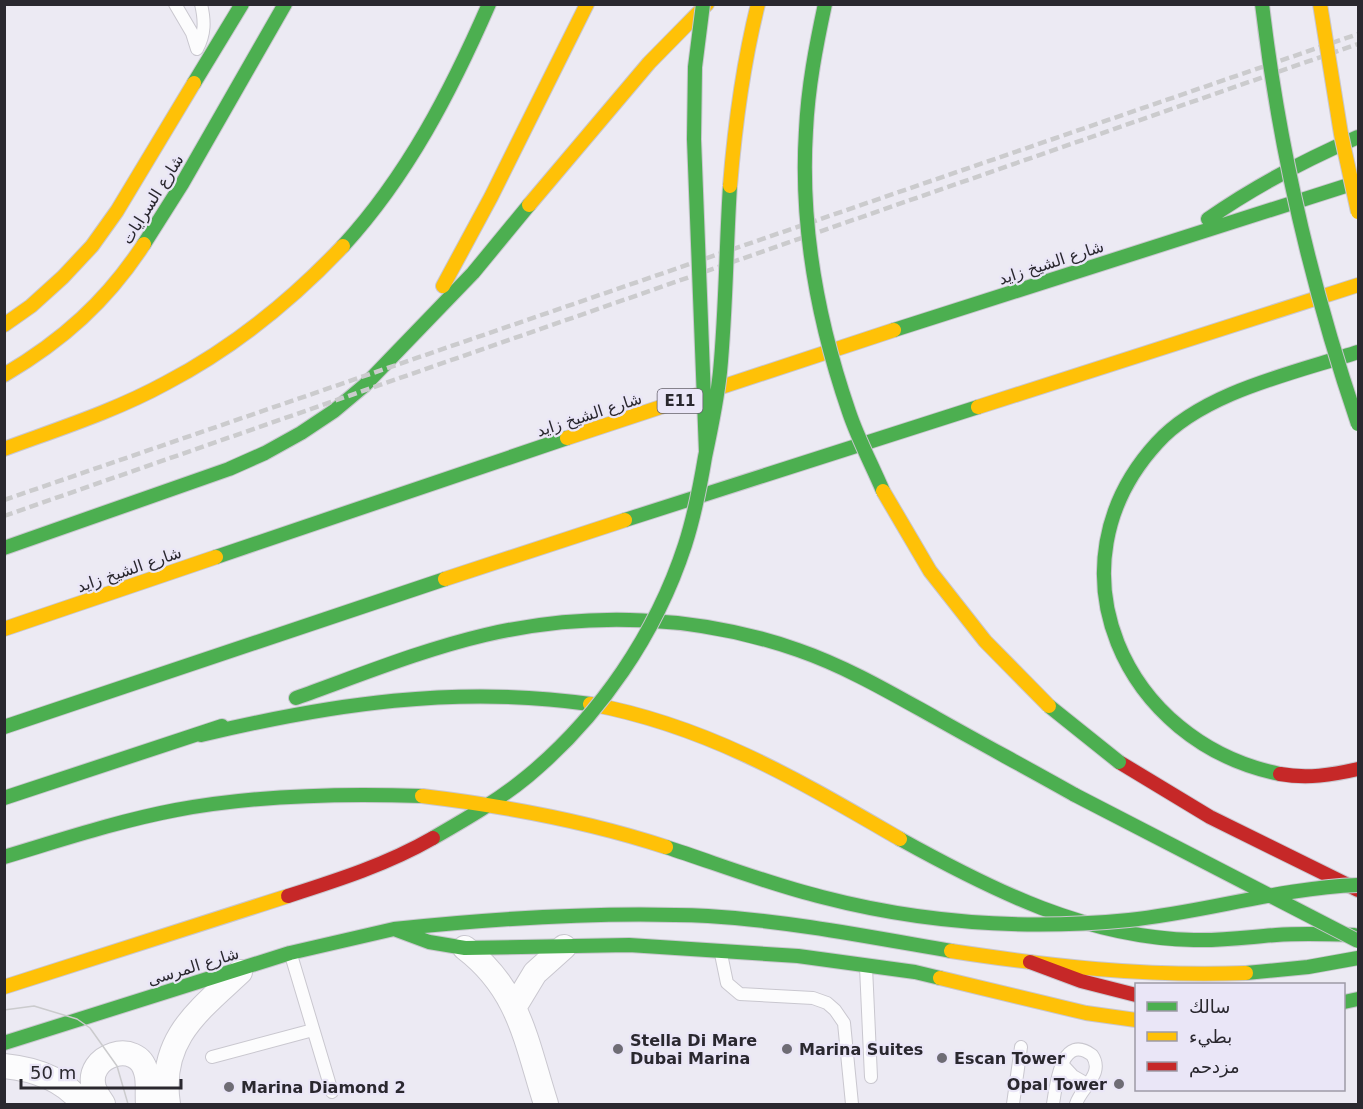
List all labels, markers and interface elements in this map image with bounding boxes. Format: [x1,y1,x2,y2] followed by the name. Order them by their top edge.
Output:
[117,151,188,248] street label: شارع السرايات
[996,237,1106,289] street label: شارع الشيخ زايد
[534,389,644,441] street label: شارع الشيخ زايد
[658,389,702,413] road number: E11
[74,543,184,597] street label: شارع الشيخ زايد
[145,944,242,990] street label: شارع المرسى
[1135,983,1345,1091] legend
[1189,996,1230,1017] text: سالك
[1189,1026,1232,1048] text: بطيء
[630,1031,757,1068] place label: Stella Di Mare Dubai Marina
[799,1040,923,1059] place label: Marina Suites
[611,1042,625,1056] marker: Stella Di Mare Dubai Marina
[780,1042,794,1056] marker: Marina Suites
[954,1049,1065,1068] place label: Escan Tower
[935,1051,949,1065] marker: Escan Tower
[21,1052,182,1090] scale bar
[1189,1056,1240,1078] text: مزدحم
[30,1062,76,1083] text: 50 m
[1007,1075,1107,1094] place label: Opal Tower
[1112,1077,1126,1091] marker: Opal Tower
[241,1078,406,1097] place label: Marina Diamond 2
[222,1080,236,1094] marker: Marina Diamond 2

